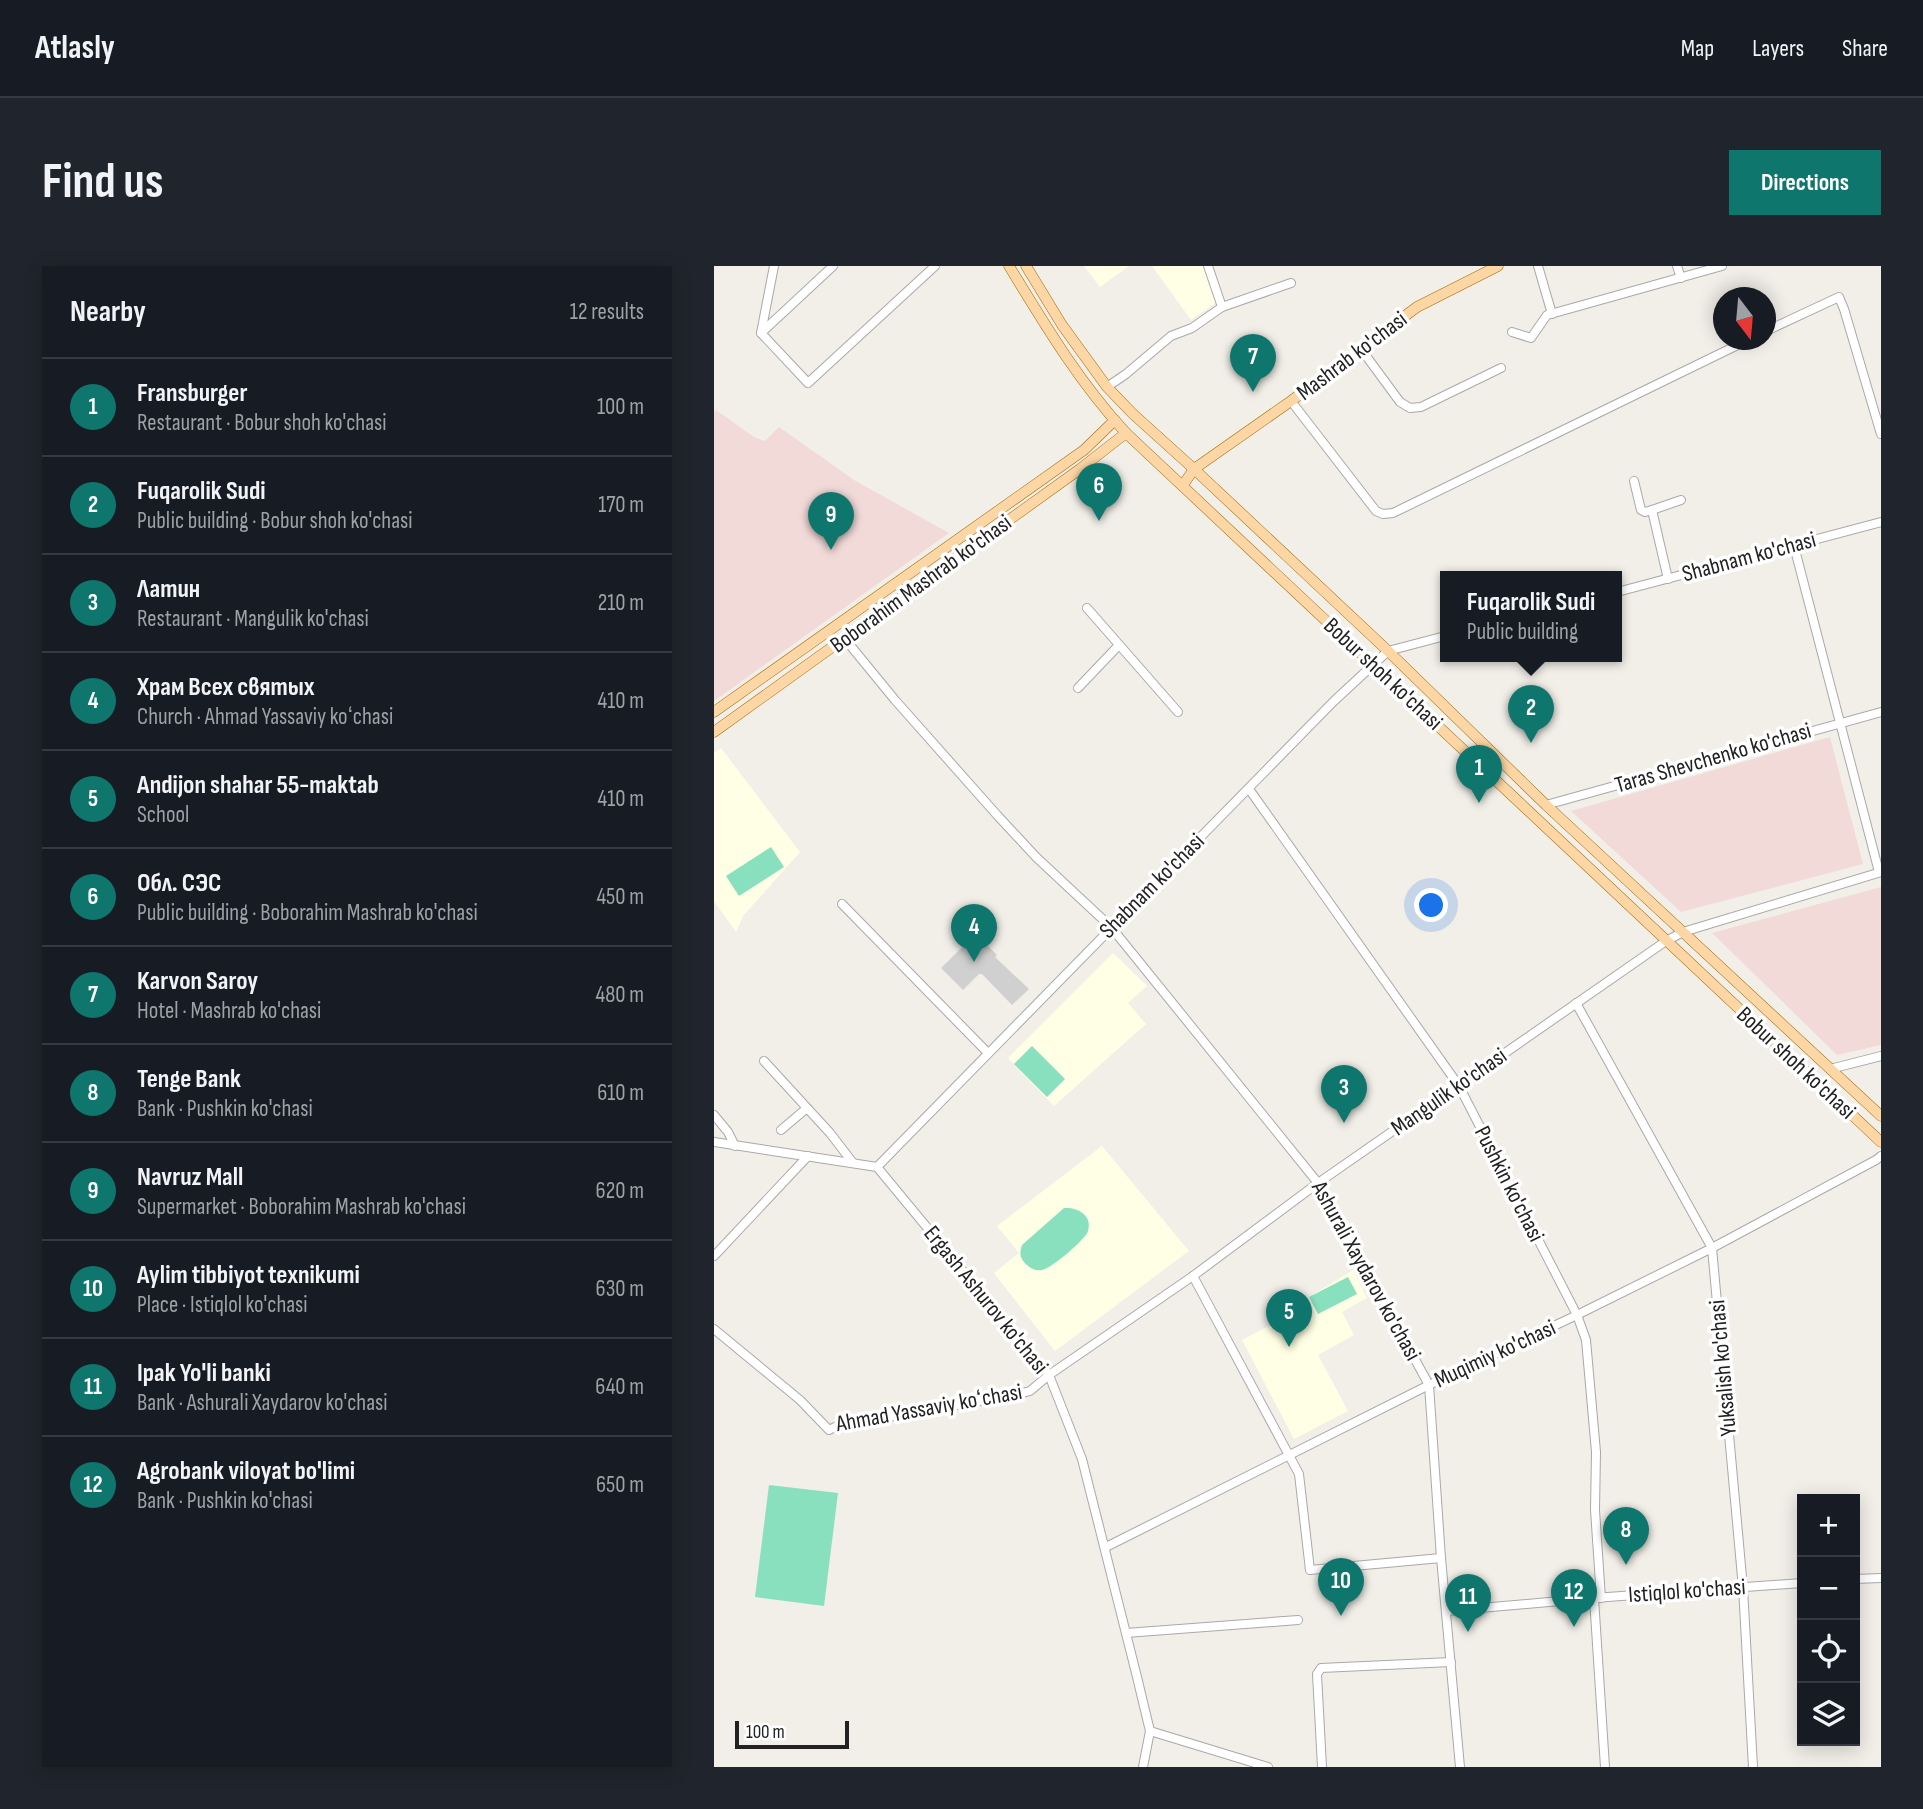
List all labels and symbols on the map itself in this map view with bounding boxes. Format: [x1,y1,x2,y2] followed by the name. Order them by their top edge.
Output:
[1713,287,1776,350] north arrow
[1291,305,1413,407] street label: Mashrab ko'chasi
[1230,334,1276,392] pin: 7
[1076,463,1122,521] pin: 6
[808,492,854,550] pin: 9
[825,509,1017,659] street label: Boborahim Mashrab ko'chasi
[1679,526,1819,588] street label: Shabnam ko'chasi
[1318,612,1448,736] street label: Bobur shoh ko'chasi
[1508,685,1554,743] pin: 2
[1612,717,1814,799] street label: Taras Shevchenko ko'chasi
[1456,745,1502,803] pin: 1
[1094,828,1210,944] street label: Shabnam ko'chasi
[1414,888,1448,922] your location
[951,904,997,962] pin: 4
[1731,1001,1861,1125] street label: Bobur shoh ko'chasi
[1386,1042,1512,1142] street label: Mangulik ko'chasi
[1321,1065,1367,1123] pin: 3
[1468,1122,1550,1246] street label: Pushkin ko'chasi
[1305,1175,1427,1366] street label: Ashurali Xaydarov ko'chasi
[918,1220,1054,1380] street label: Ergash Ashurov ko'chasi
[1266,1289,1312,1347] pin: 5
[1703,1299,1743,1437] street label: Yuksalish ko'chasi
[1430,1314,1560,1394] street label: Muqimiy ko'chasi
[833,1378,1024,1438] street label: Ahmad Yassaviy koʻchasi
[1603,1507,1649,1565] pin: 8
[1318,1558,1364,1616] pin: 10
[1551,1569,1597,1627] pin: 12
[1627,1573,1747,1609] street label: Istiqlol ko'chasi
[1445,1574,1491,1632] pin: 11
[735,1718,849,1750] scale bar

